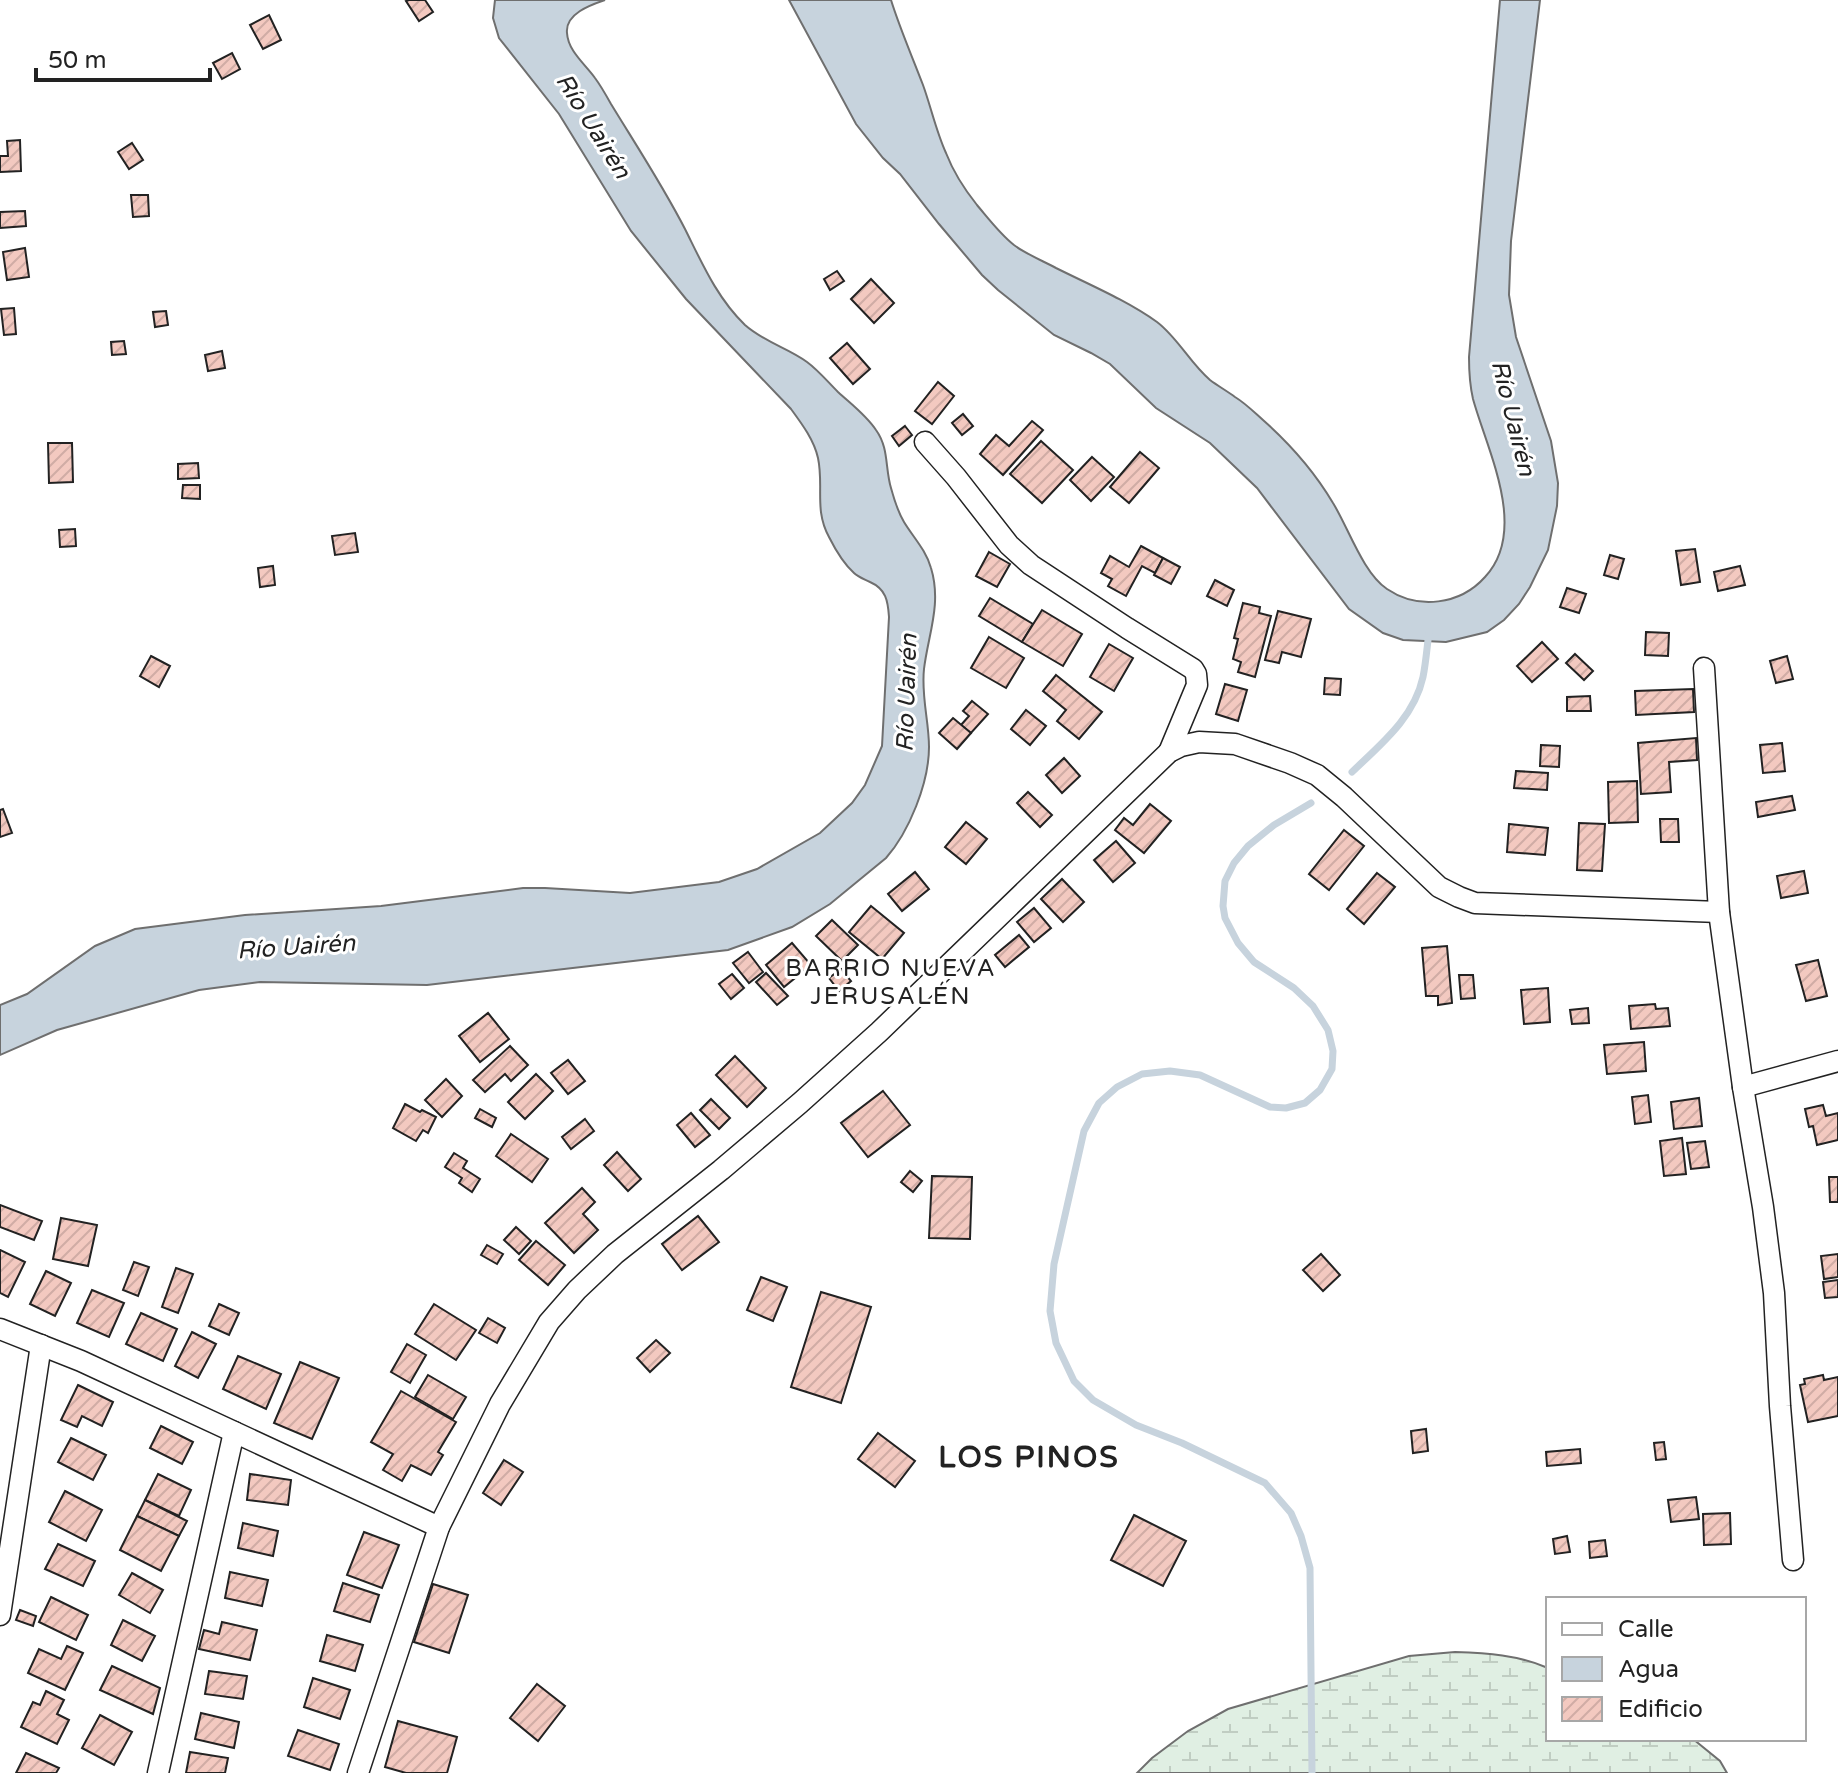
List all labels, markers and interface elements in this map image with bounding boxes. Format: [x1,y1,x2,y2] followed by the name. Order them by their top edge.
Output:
[36,32,210,82] scale bar
[48,46,106,75] text: 50 m
[549,68,637,185] water label: Río Uairén
[1485,357,1542,480] water label: Río Uairén
[890,632,924,753] water label: Río Uairén
[236,928,357,966] water label: Río Uairén
[785,954,997,1011] district label: BARRIO NUEVA JERUSALÉN
[938,1439,1120,1476] district label: LOS PINOS
[1546,1597,1806,1741] legend
[1618,1615,1674,1644] text: Calle
[1618,1655,1679,1684] text: Agua
[1618,1695,1703,1724] text: Edificio

